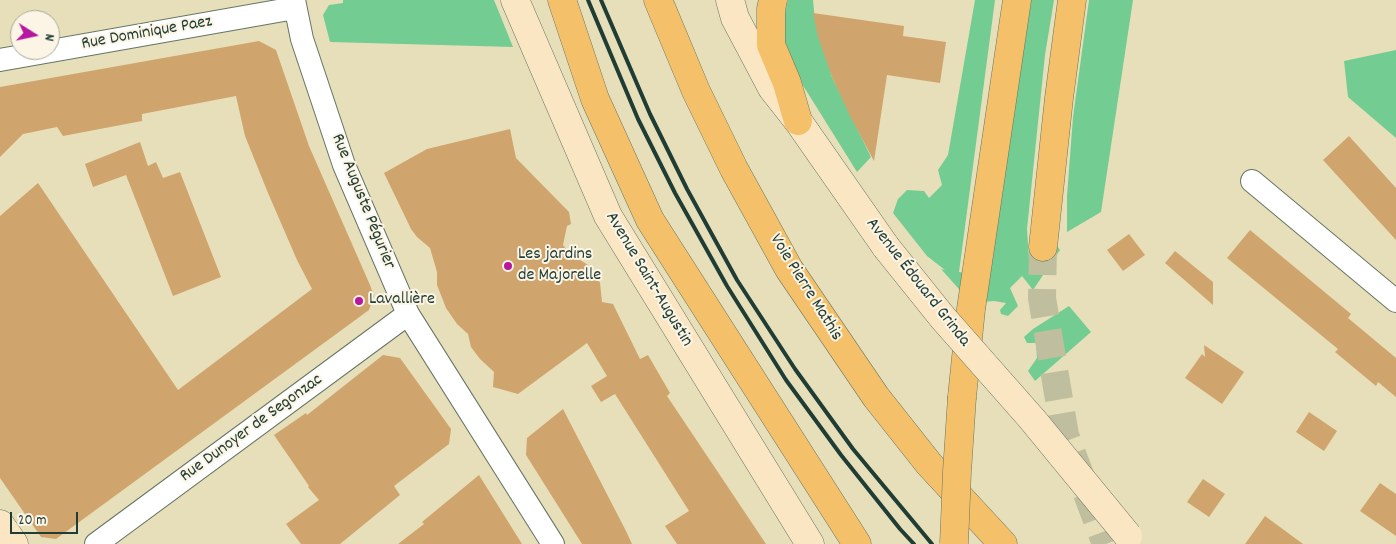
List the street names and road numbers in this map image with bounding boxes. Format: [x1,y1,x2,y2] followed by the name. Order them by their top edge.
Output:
[80,12,214,56] street label: Rue Dominique Paez
[325,131,399,273] street label: Rue Auguste Pégurier
[599,209,697,351] street label: Avenue Saint-Augustin
[860,214,974,352] street label: Avenue Édouard Grinda
[764,231,846,345] street label: Voie Pierre Mathis
[176,370,328,488] street label: Rue Dunoyer de Segonzac

